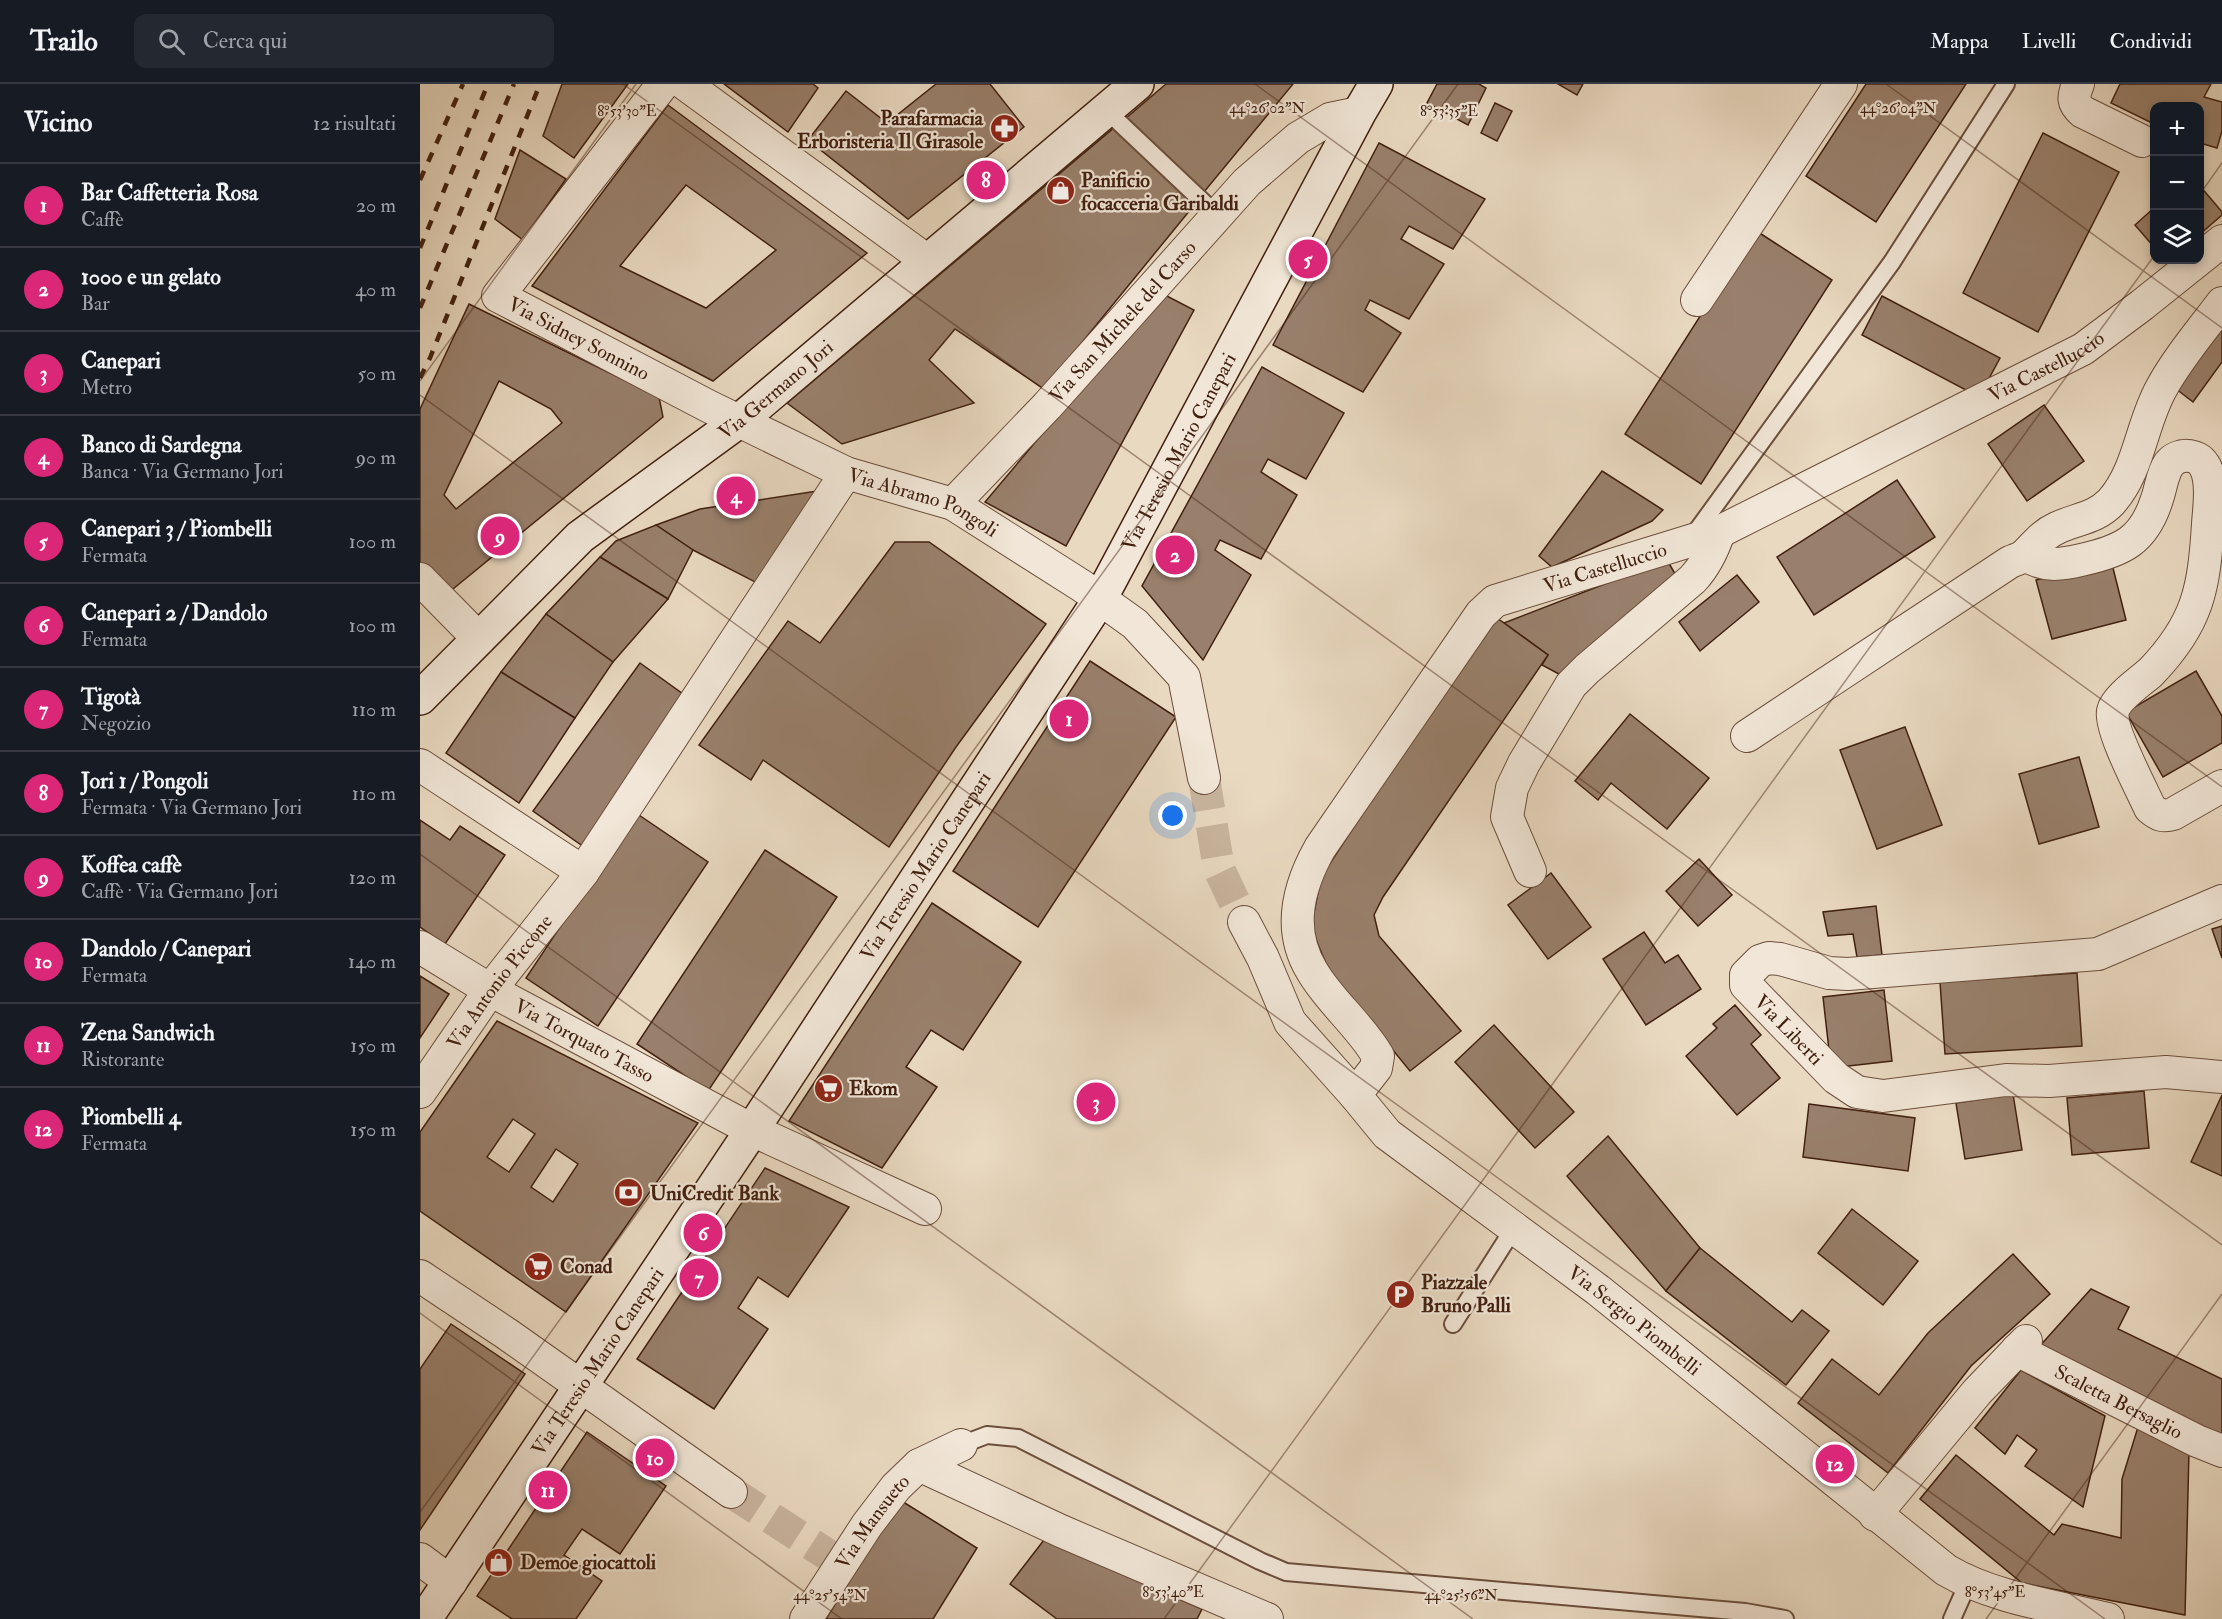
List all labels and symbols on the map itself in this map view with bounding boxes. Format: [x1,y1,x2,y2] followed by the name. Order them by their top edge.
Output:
[1229,99,1305,118] text: 44°26'02"N
[1860,99,1937,118] text: 44°26'04"N
[597,102,657,121] text: 8°53'30"E
[1420,102,1478,121] text: 8°53'35"E
[797,106,984,154] place label: Parafarmacia Erboristeria Il Girasole
[988,113,1020,145] pharmacy icon: Parafarmacia Erboristeria Il Girasole
[966,158,1006,202] pin: 8
[1081,168,1240,216] place label: Panificio focacceria Garibaldi
[1044,175,1076,207] shop icon: Panificio focacceria Garibaldi
[1044,236,1202,408] street label: Via San Michele del Carso
[1288,236,1328,282] pin: 5
[504,291,654,386] street label: Via Sidney Sonnino
[1984,326,2109,408] street label: Via Castelluccio
[713,335,839,445] street label: Via Germano Jori
[1116,349,1242,555] street label: Via Teresio Mario Canepari
[845,462,1003,543] street label: Via Abramo Pongoli
[716,474,756,518] pin: 4
[480,514,520,558] pin: 9
[1156,532,1194,578] pin: 2
[1540,537,1670,598] street label: Via Castelluccio
[1050,696,1088,742] pin: 1
[855,767,996,965] street label: Via Teresio Mario Canepari
[1158,801,1187,830] your location
[441,910,558,1054] street label: Via Antonio Piccone
[1749,989,1829,1071] street label: Via Liberti
[510,993,658,1088] street label: Via Torquato Tasso
[812,1072,844,1104] supermarket icon: Ekom
[849,1076,898,1101] place label: Ekom
[1076,1080,1116,1124] pin: 3
[613,1177,645,1209] bank icon: UniCredit Bank
[650,1181,779,1206] place label: UniCredit Bank
[684,1210,722,1256] pin: 6
[523,1250,555,1282] supermarket icon: Conad
[560,1254,613,1279] place label: Conad
[680,1256,718,1300] pin: 7
[1563,1260,1706,1381] street label: Via Sergio Piombelli
[526,1263,670,1460] street label: Via Teresio Mario Canepari
[1421,1270,1512,1318] place label: Piazzale Bruno Palli
[1384,1278,1416,1310] parking icon: Piazzale Bruno Palli
[2050,1359,2187,1445] street label: Scaletta Bersaglio
[636,1436,674,1480] pin: 10
[1816,1442,1854,1486] pin: 12
[528,1468,568,1512] pin: 11
[830,1469,915,1574] street label: Via Mansueto
[483,1546,515,1578] shop icon: Demoe giocattoli
[520,1550,657,1576] place label: Demoe giocattoli
[1142,1583,1204,1602] text: 8°53'40"E
[1965,1583,2025,1602] text: 8°53'45"E
[793,1586,867,1605] text: 44°25'54"N
[1424,1586,1498,1605] text: 44°25'56"N

